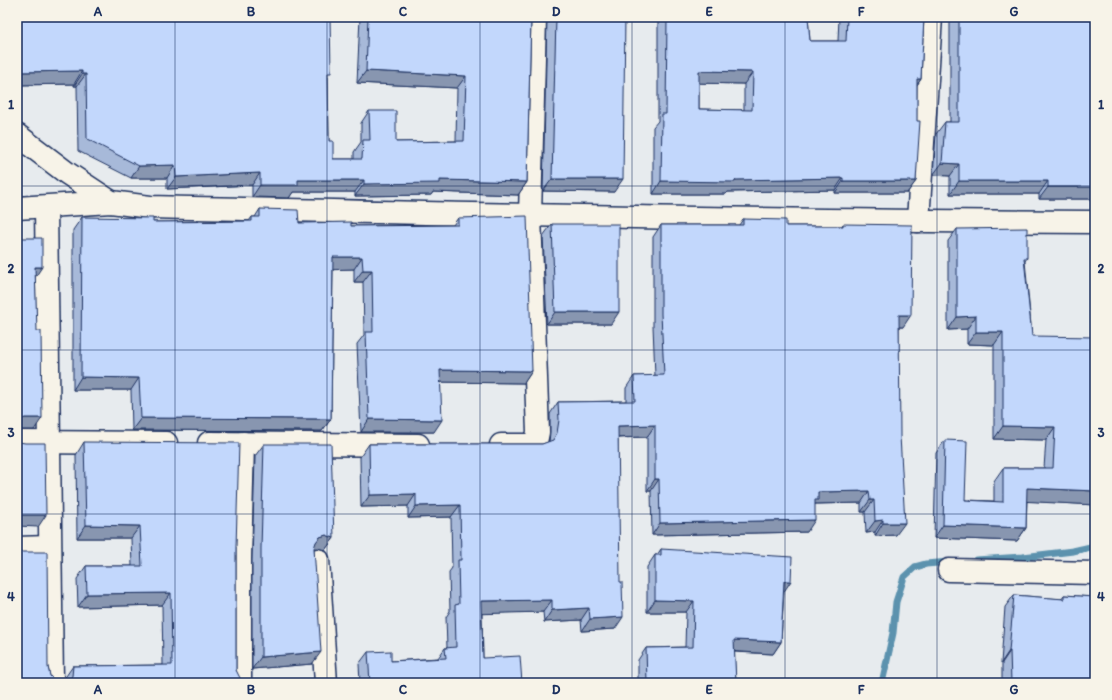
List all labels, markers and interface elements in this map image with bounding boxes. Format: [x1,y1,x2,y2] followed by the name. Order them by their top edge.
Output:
[93,4,103,19] text: A
[247,4,256,19] text: B
[399,4,408,19] text: C
[552,4,561,19] text: D
[705,4,713,19] text: E
[858,4,865,19] text: F
[1010,4,1019,19] text: G
[8,97,14,112] text: 1
[1098,97,1104,112] text: 1
[8,261,15,276] text: 2
[1098,261,1105,276] text: 2
[7,425,15,440] text: 3
[1097,425,1105,440] text: 3
[7,589,15,604] text: 4
[1097,589,1105,604] text: 4
[93,682,103,697] text: A
[247,682,256,697] text: B
[399,682,408,697] text: C
[552,682,561,697] text: D
[705,682,713,697] text: E
[858,682,865,697] text: F
[1010,682,1019,697] text: G

